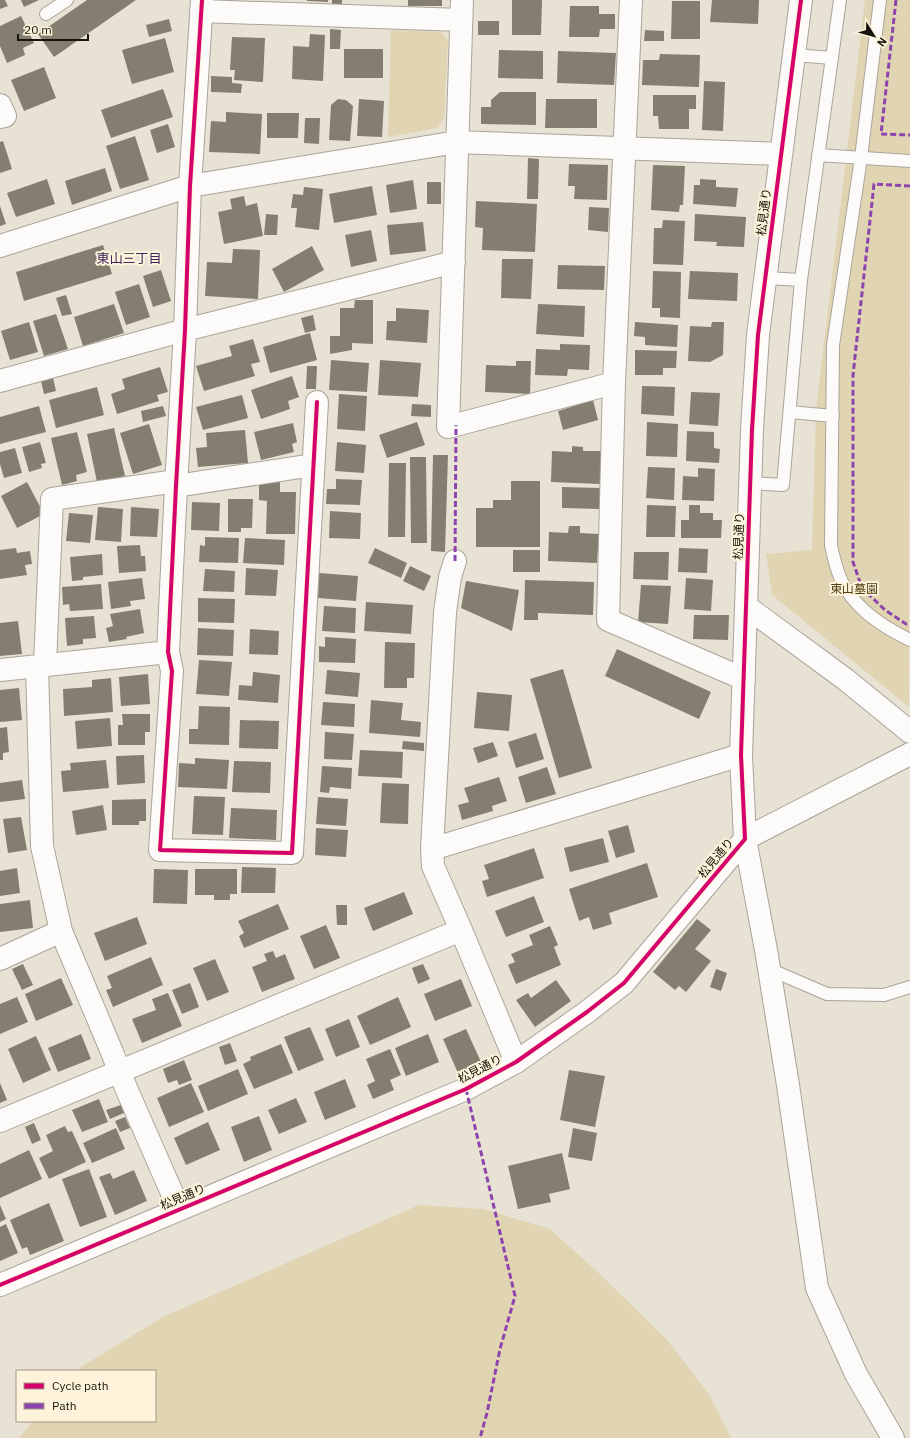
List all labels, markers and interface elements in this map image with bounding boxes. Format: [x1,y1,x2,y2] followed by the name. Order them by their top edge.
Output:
[18,16,88,42] scale bar
[854,16,894,56] north arrow
[24,22,52,37] text: 20 m
[874,35,890,49] text: N
[753,187,774,237] street label: 松見通り
[96,250,162,267] district label: 東山三丁目
[730,512,747,560] street label: 松見通り
[830,581,878,596] park label: 東山墓園
[694,834,737,881] street label: 松見通り
[455,1051,505,1086] street label: 松見通り
[158,1180,208,1213] street label: 松見通り
[16,1370,156,1422] legend
[52,1378,109,1393] text: Cycle path
[52,1398,77,1413] text: Path

